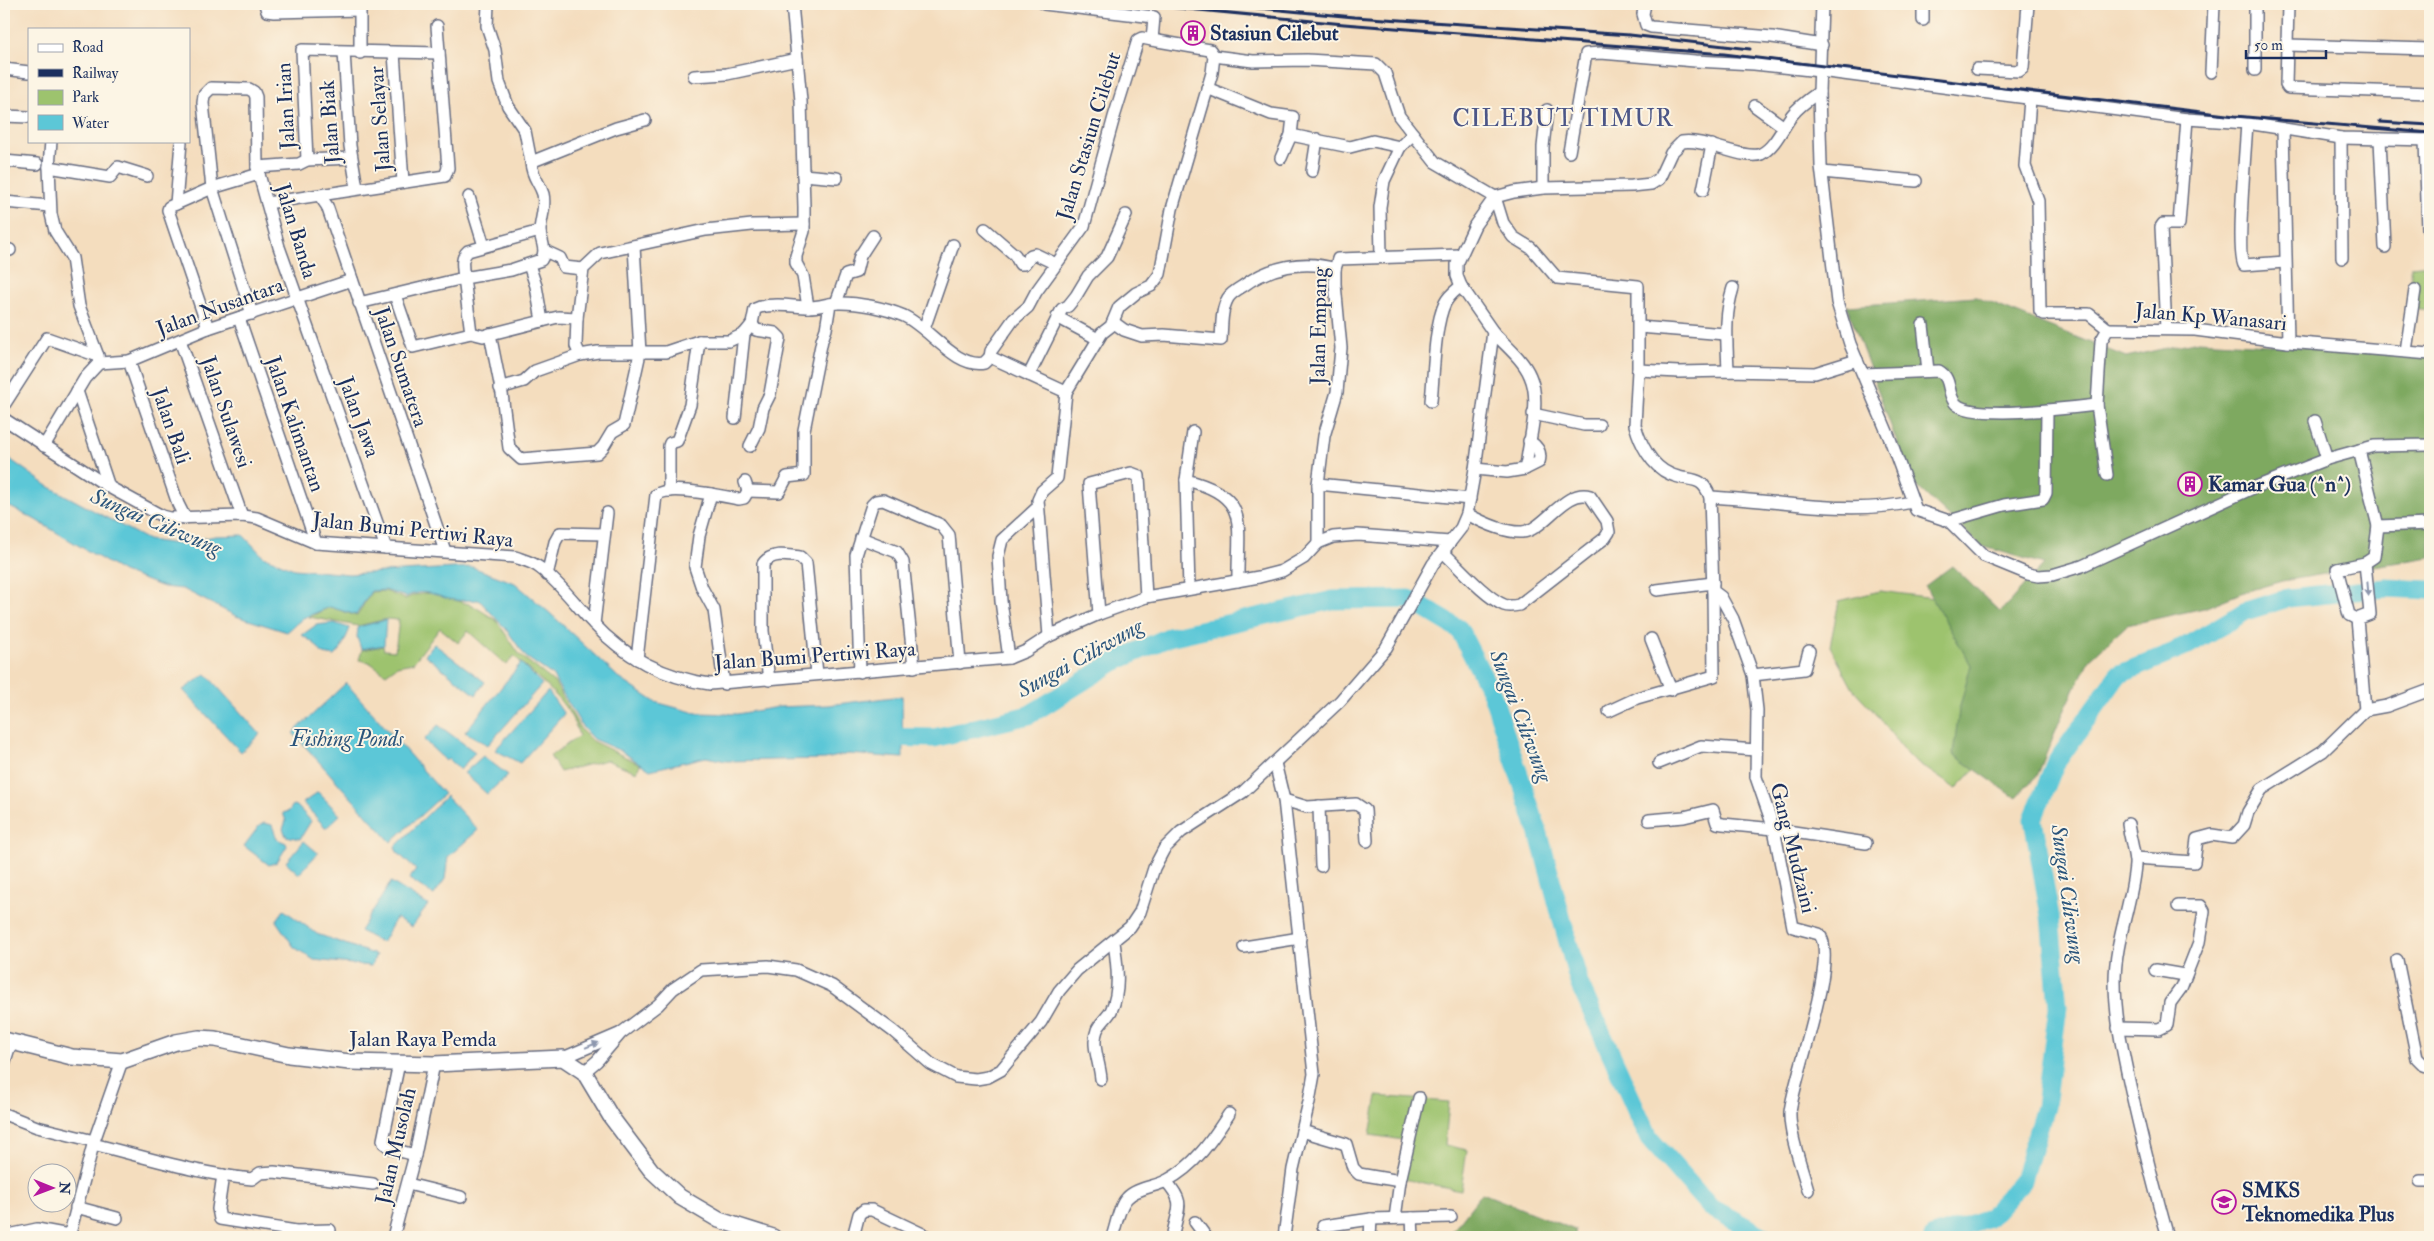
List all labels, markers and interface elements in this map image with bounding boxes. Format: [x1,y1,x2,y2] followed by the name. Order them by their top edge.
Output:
[1180,20,1206,46] building icon: Stasiun Cilebut
[1210,20,1339,47] place label: Stasiun Cilebut
[28,28,190,142] legend
[2246,28,2326,60] scale bar
[2254,36,2283,55] text: 50 m
[72,38,104,57] text: Road
[1050,48,1127,224] street label: Jalan Stasiun Cilebut
[270,62,302,151] street label: Jalan Irian
[72,64,119,83] text: Railway
[363,65,397,174] street label: Jalan Selayar
[314,79,346,166] street label: Jalan Biak
[72,88,99,107] text: Park
[1452,103,1674,134] district label: CILEBUT TIMUR
[71,114,109,133] text: Water
[268,179,323,282] street label: Jalan Banda
[1304,266,1334,386] street label: Jalan Empang
[152,271,288,343] street label: Jalan Nusantara
[2133,297,2289,337] street label: Jalan Kp Wanasari
[368,302,434,431] street label: Jalan Sumatera
[259,351,331,496] street label: Jalan Kalimantan
[194,352,258,472] street label: Jalan Sulawesi
[332,372,386,461] street label: Jalan Jawa
[145,383,197,468] street label: Jalan Bali
[2177,471,2203,497] building icon: Kamar Gua (^n^)
[2208,471,2351,498] place label: Kamar Gua (^n^)
[85,481,226,562] water label: Sungai Ciliwung
[310,506,515,554] street label: Jalan Bumi Pertiwi Raya
[2364,581,2372,597] one-way arrow
[1011,612,1149,705] water label: Sungai Ciliwung
[712,635,917,677] street label: Jalan Bumi Pertiwi Raya
[1483,645,1559,787] water label: Sungai Ciliwung
[290,725,404,753] water label: Fishing Ponds
[1764,780,1822,917] street label: Gang Mudzaini
[2044,822,2092,966] water label: Sungai Ciliwung
[348,1026,497,1053] street label: Jalan Raya Pemda
[585,1040,599,1048] one-way arrow
[369,1085,423,1208] street label: Jalan Musolah
[28,1164,78,1214] north arrow
[2241,1177,2394,1228] place label: SMKS Teknomedika Plus
[56,1181,73,1195] text: N
[2211,1189,2237,1215] school or university icon: SMKS Teknomedika Plus

